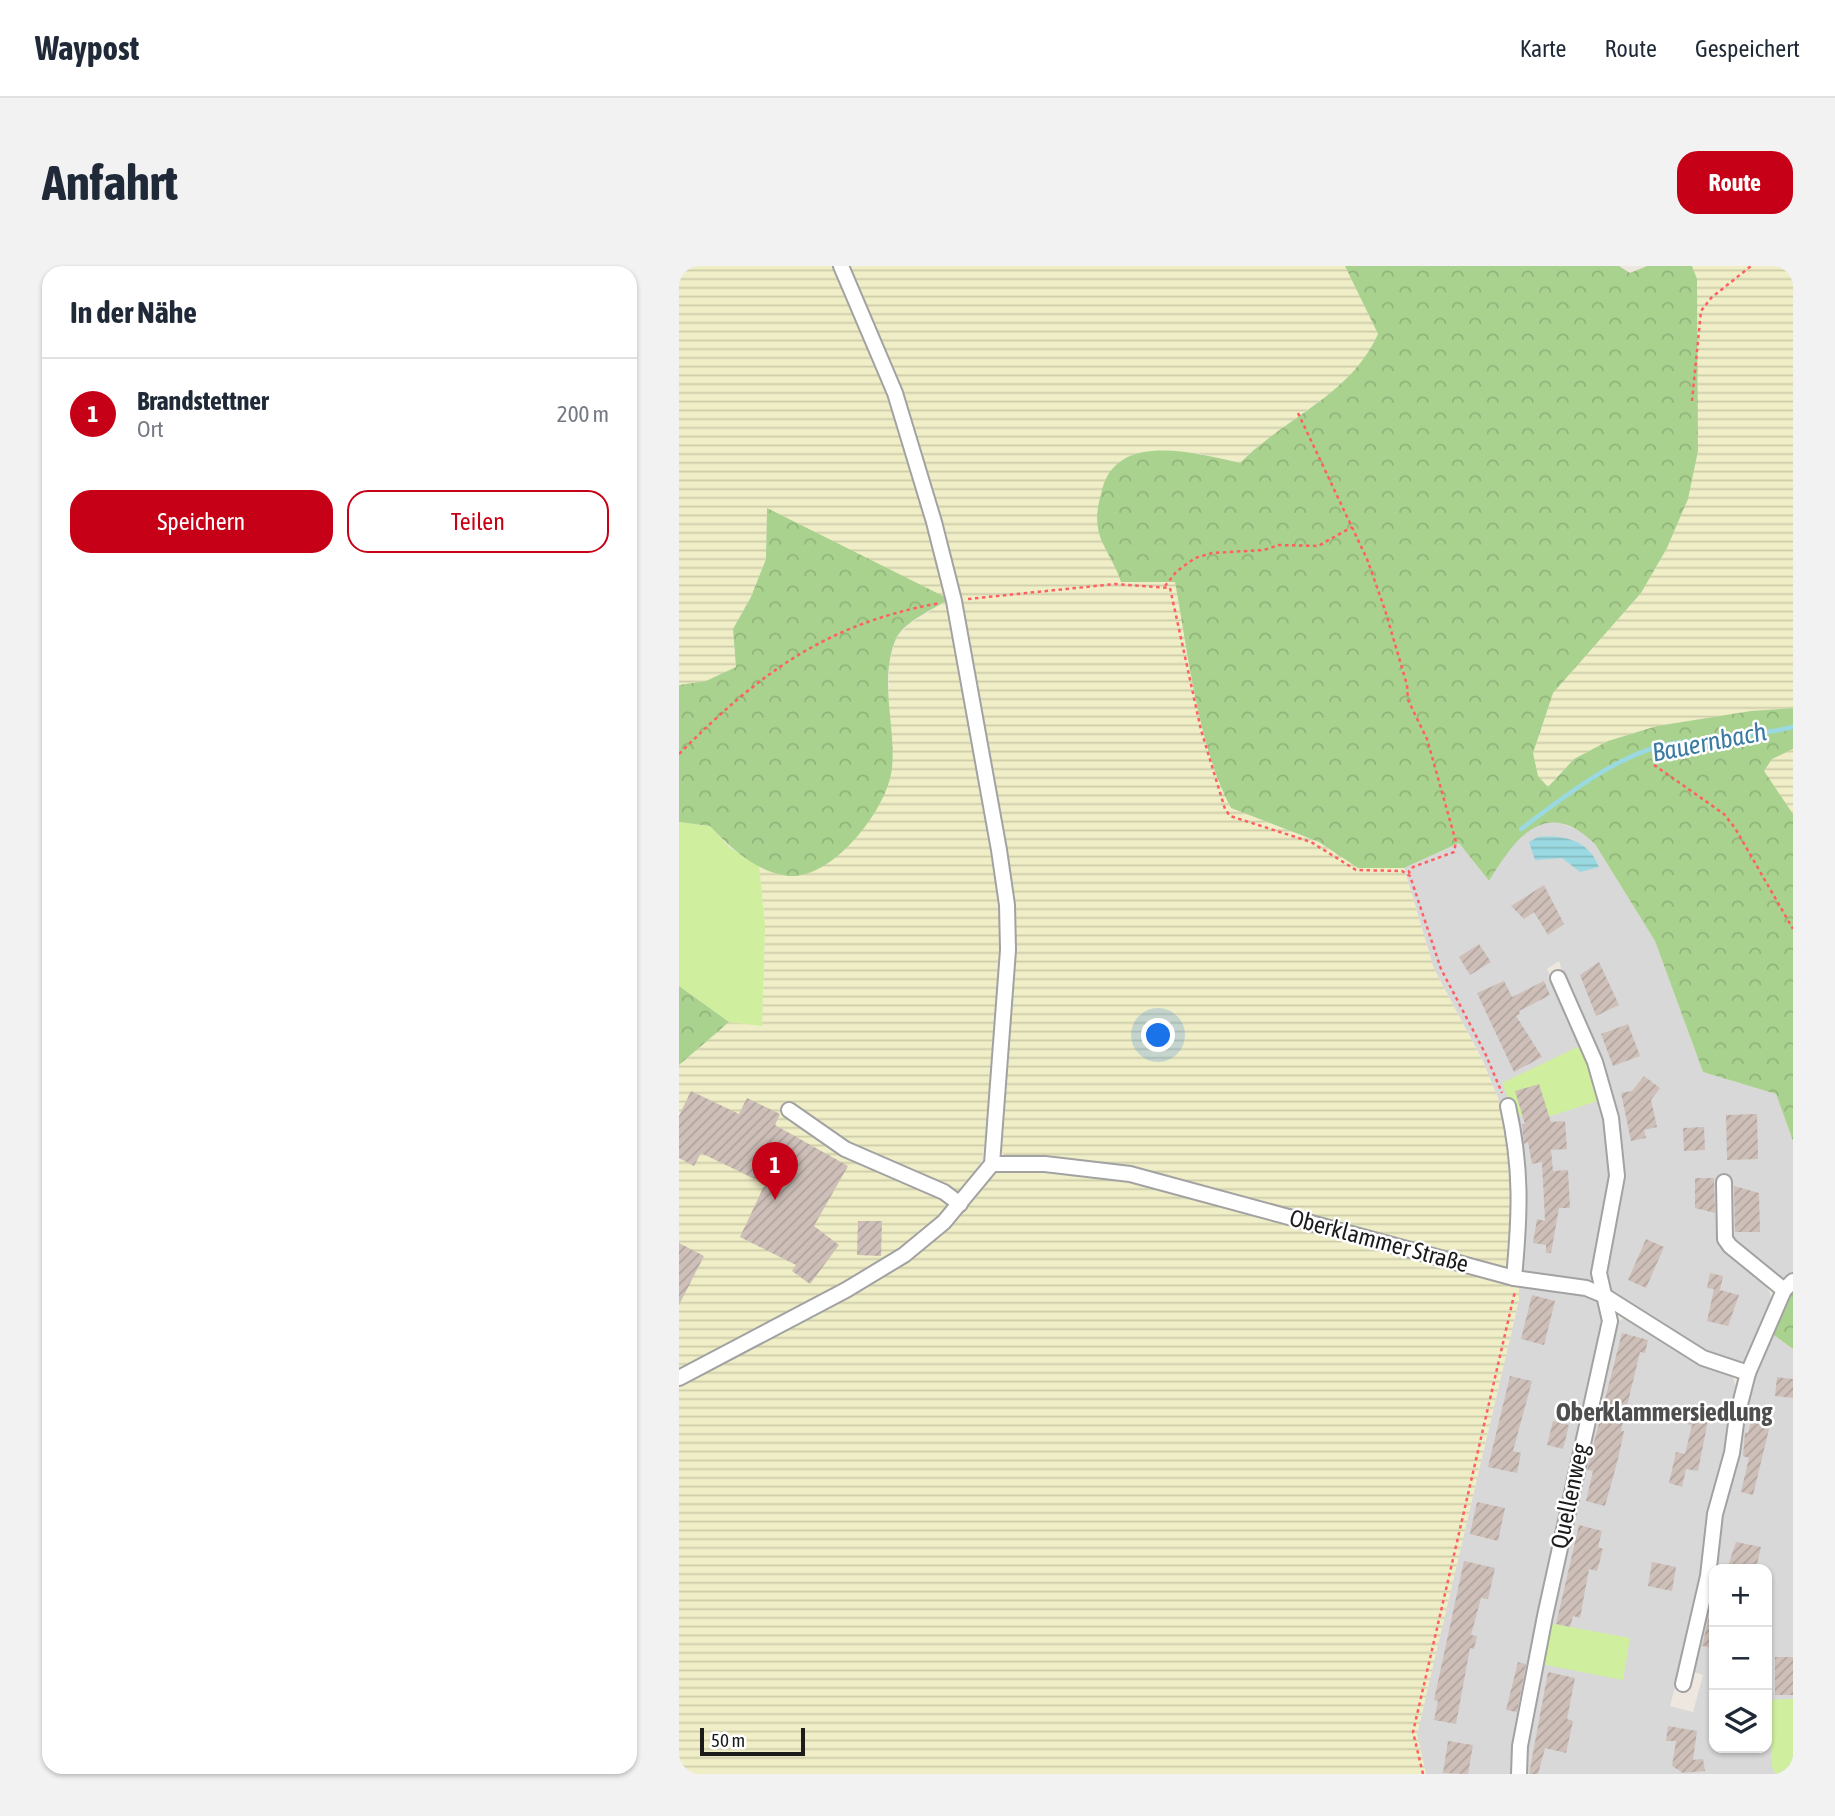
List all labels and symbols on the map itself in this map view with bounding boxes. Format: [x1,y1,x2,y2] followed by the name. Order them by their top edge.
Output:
[1649,716,1769,768] water label: Bauernbach
[1141,1018,1175,1052] your location
[752,1142,798,1200] pin: 1
[1287,1204,1472,1277] street label: Oberklammer Straße
[1556,1397,1773,1427] district label: Oberklammersiedlung
[1545,1440,1594,1551] street label: Quellenweg
[700,1725,805,1757] scale bar

